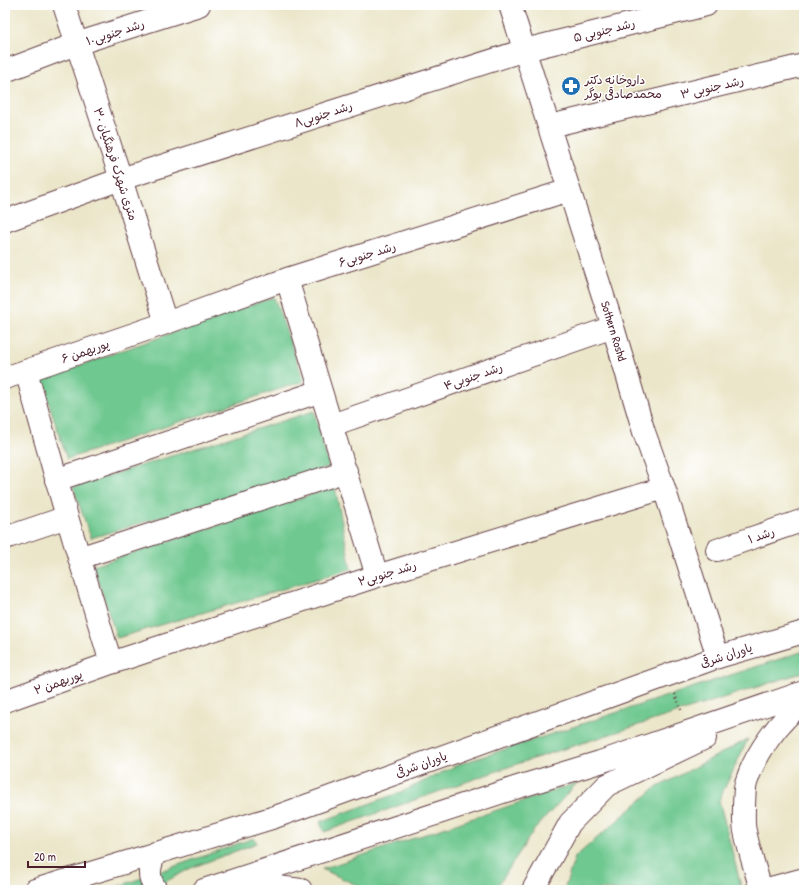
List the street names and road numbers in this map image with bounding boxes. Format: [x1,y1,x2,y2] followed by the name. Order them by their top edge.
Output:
[571,14,637,46] street label: رشد جنوبی ۵
[84,15,146,49] street label: رشد جنوبی۱۰
[679,71,745,103] street label: رشد جنوبی ۳
[292,97,354,131] street label: رشد جنوبی۸
[90,105,142,223] street label: ۳۰ متری شهرک فرهنگیان
[336,237,398,271] street label: رشد جنوبی۶
[597,299,631,363] street label: Sothern Roshd
[59,335,111,367] street label: پوربهمن ۶
[441,358,505,394] street label: رشد جنوبی۴
[745,523,777,547] street label: رشد ۱
[356,556,418,590] street label: رشد جنوبی۲
[698,639,754,671] street label: یاوران شرقی
[31,665,85,699] street label: پوربهمن ۲
[393,747,449,781] street label: یاوران شرقی

